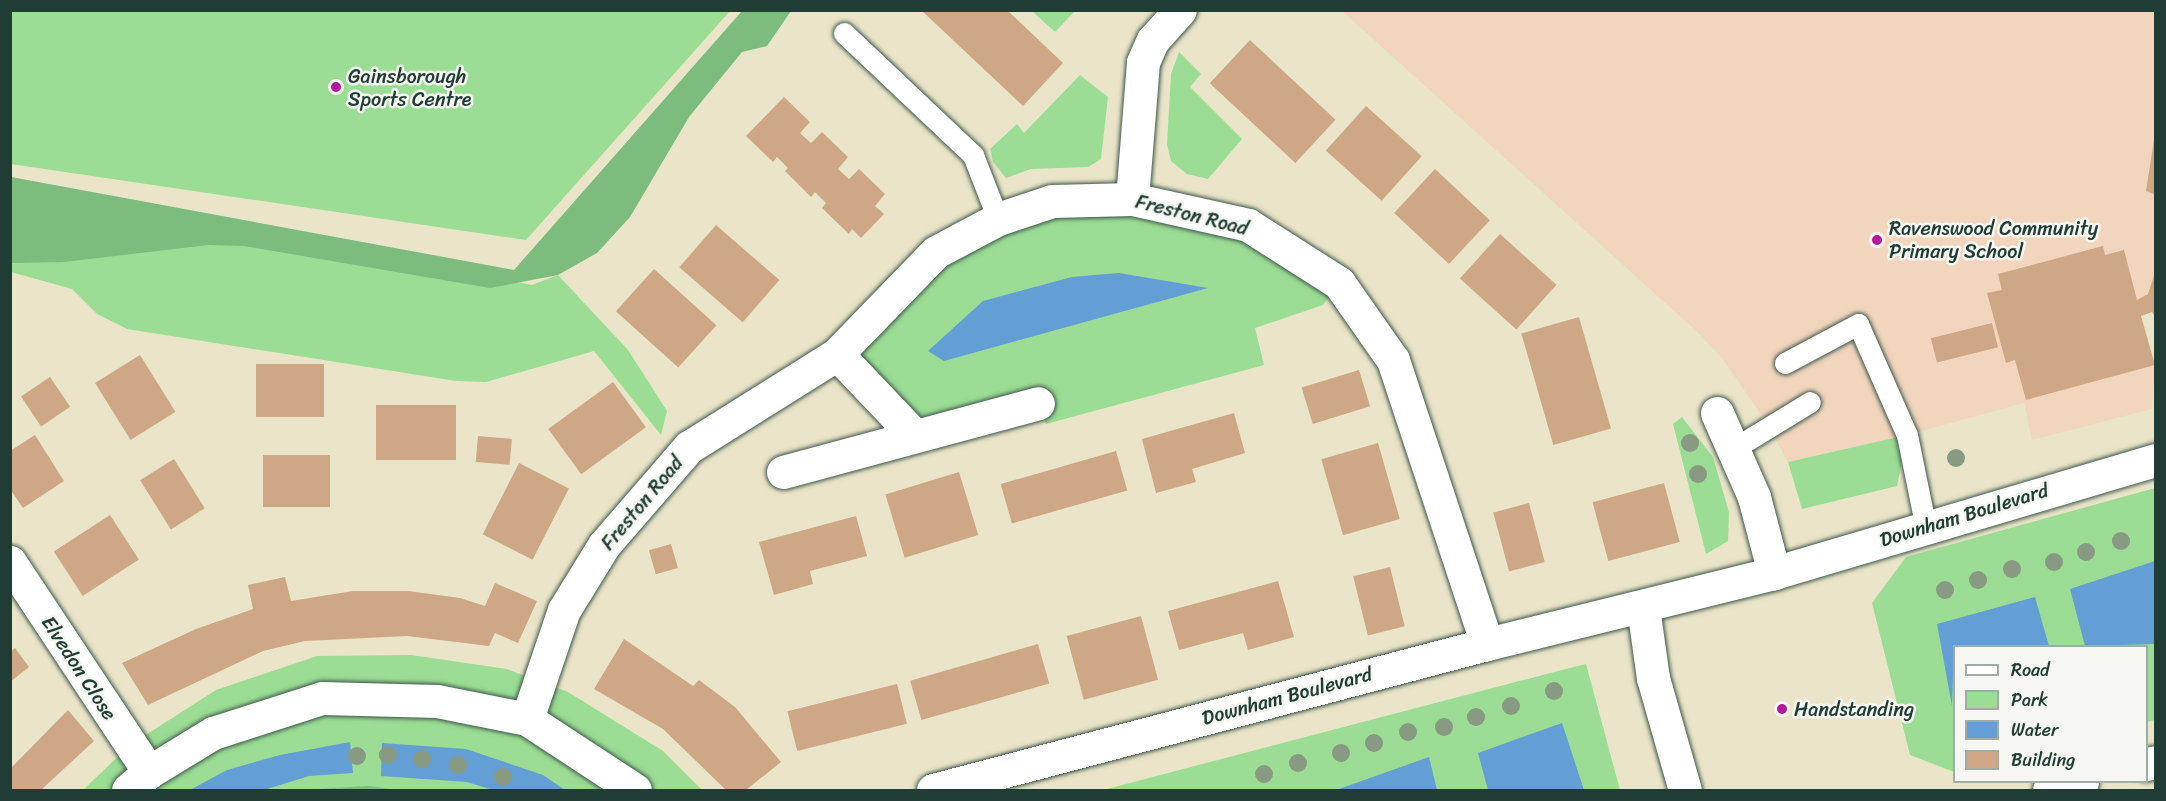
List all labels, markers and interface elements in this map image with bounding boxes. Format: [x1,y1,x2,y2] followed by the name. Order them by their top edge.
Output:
[348,64,473,111] place label: Gainsborough Sports Centre
[329,80,343,94] marker: Gainsborough Sports Centre
[1133,189,1251,241] street label: Freston Road
[1889,216,2099,263] place label: Ravenswood Community Primary School
[1870,233,1884,247] marker: Ravenswood Community Primary School
[596,451,688,555] street label: Freston Road
[1877,478,2051,552] street label: Downham Boulevard
[36,611,122,725] street label: Elvedon Close
[1953,645,2148,783] legend
[2011,654,2050,686] text: Road
[1200,662,1374,730] street label: Downham Boulevard
[2011,684,2048,716] text: Park
[1794,697,1914,721] place label: Handstanding
[1775,702,1789,716] marker: Handstanding
[2011,714,2058,746] text: Water
[2011,744,2075,776] text: Building

